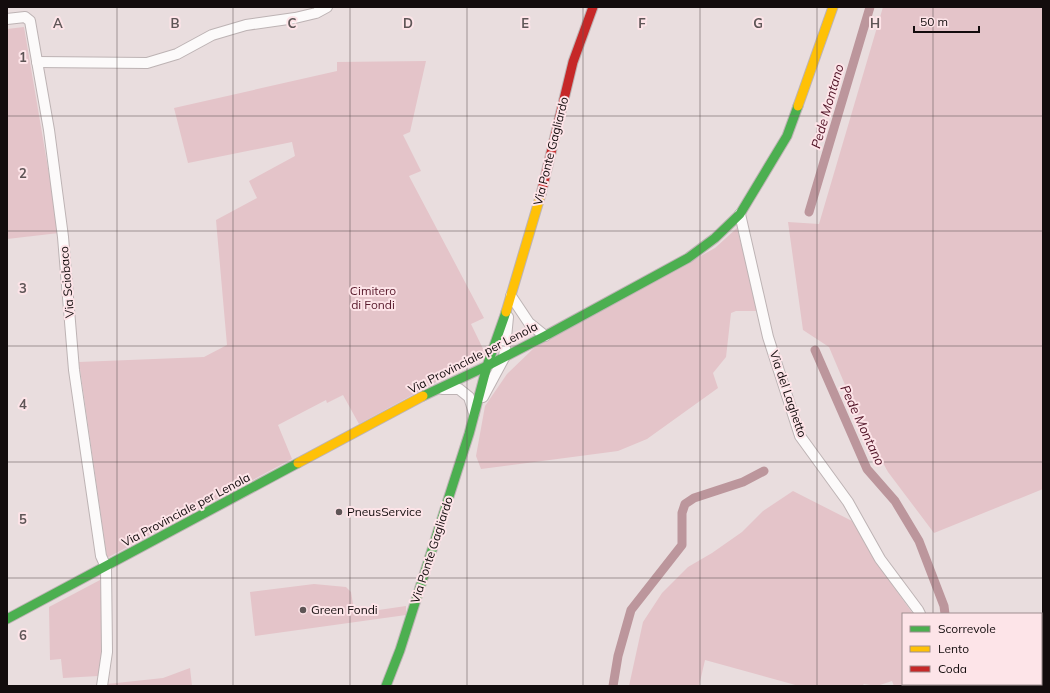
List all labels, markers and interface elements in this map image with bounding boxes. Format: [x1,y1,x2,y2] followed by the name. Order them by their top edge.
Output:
[914,8,979,34] scale bar
[920,14,948,29] text: 50 m
[53,15,63,31] text: A
[171,15,180,31] text: B
[288,15,297,31] text: C
[403,15,413,31] text: D
[521,15,529,31] text: E
[638,15,646,31] text: F
[753,15,763,31] text: G
[870,15,880,31] text: H
[19,49,27,65] text: 1
[807,62,847,150] water label: Pede Montano
[530,95,571,207] street label: Via Ponte Gagliardo
[19,165,27,181] text: 2
[56,246,77,318] street label: Via Sciobaco
[19,280,27,296] text: 3
[350,283,396,312] park label: Cimitero di Fondi
[406,318,540,397] street label: Via Provinciale per Lenola
[767,348,810,439] street label: Via del Laghetto
[837,382,889,468] water label: Pede Montano
[19,396,27,412] text: 4
[119,469,253,550] street label: Via Provinciale per Lenola
[407,494,456,605] street label: Via Ponte Gagliardo
[347,504,421,519] place label: PneusService
[334,507,344,517] marker: PneusService
[19,511,27,527] text: 5
[311,602,378,617] place label: Green Fondi
[298,605,308,615] marker: Green Fondi
[902,613,1042,685] legend
[938,621,996,636] text: Scorrevole
[19,627,27,643] text: 6
[938,641,969,656] text: Lento
[938,661,967,676] text: Coda

